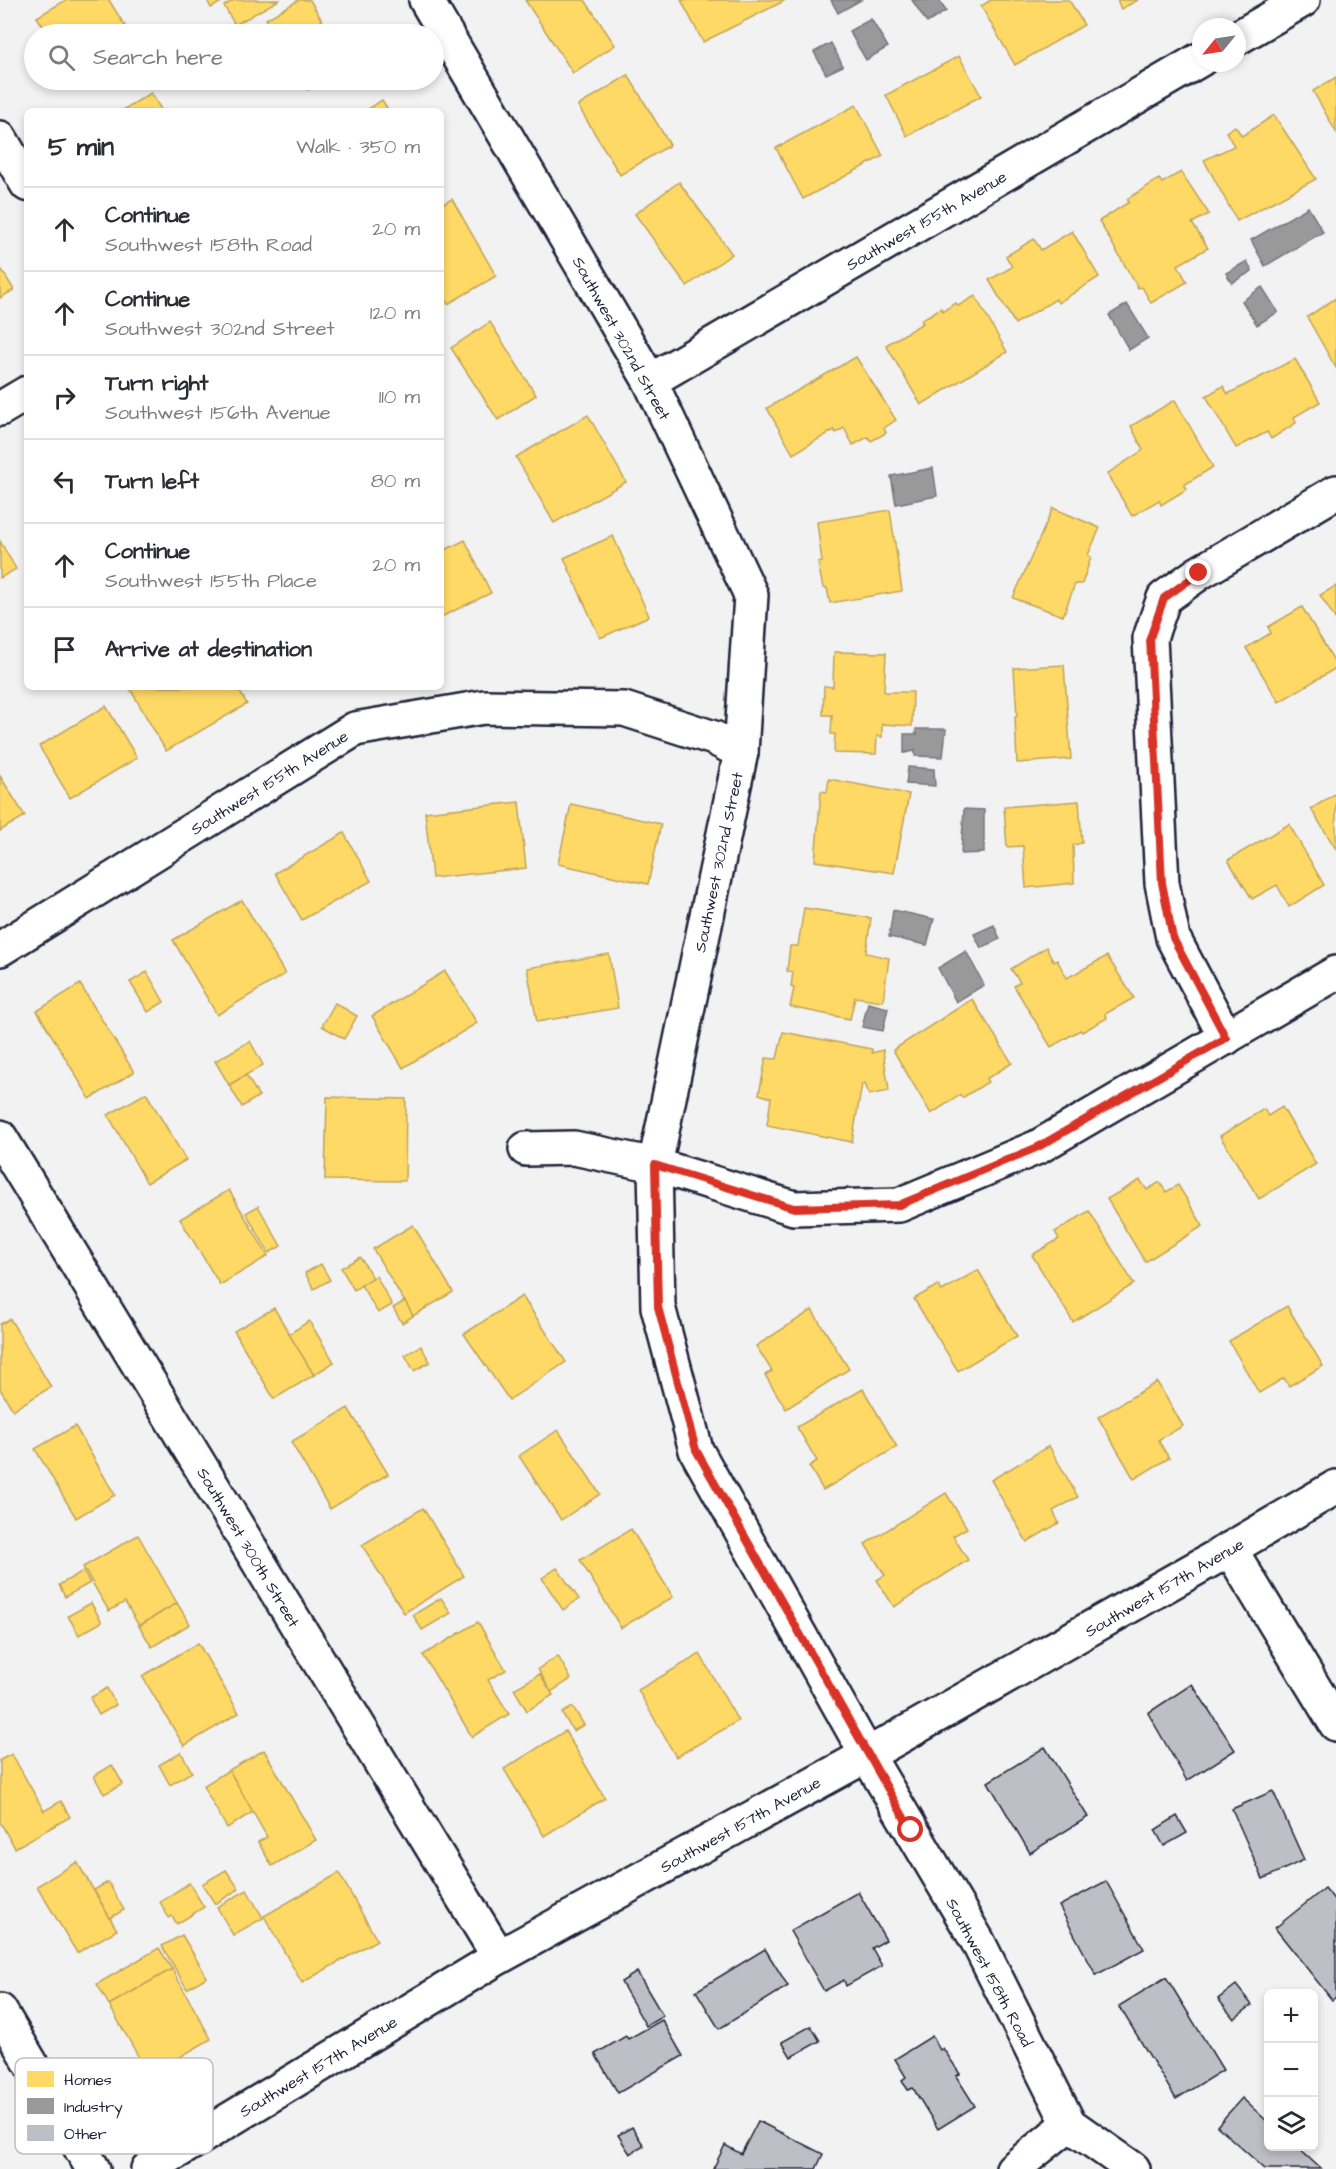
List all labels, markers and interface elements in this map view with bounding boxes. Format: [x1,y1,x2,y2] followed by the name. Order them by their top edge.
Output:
[1192,18,1246,72] north arrow
[24,24,444,90] search box
[45,41,78,74] icon: search
[93,42,223,73] text: Search here
[48,129,114,165] text: 5 min
[296,133,420,161] text: Walk · 350 m
[842,166,1011,276] street label: Southwest 155th Avenue
[105,200,190,231] text: Continue
[48,213,81,246] icon: ahead
[372,215,420,243] text: 20 m
[105,231,312,259] text: Southwest 158th Road
[567,253,676,425] street label: Southwest 302nd Street
[105,284,190,315] text: Continue
[48,297,81,330] icon: ahead
[370,299,420,327] text: 120 m
[105,315,335,343] text: Southwest 302nd Street
[105,368,208,399] text: Turn right
[48,381,81,414] icon: right
[379,383,420,411] text: 110 m
[105,399,331,427] text: Southwest 156th Avenue
[48,465,81,498] icon: left
[105,466,199,497] text: Turn left
[371,467,420,495] text: 80 m
[105,536,190,567] text: Continue
[48,549,81,582] icon: ahead
[372,551,420,579] text: 20 m
[1185,559,1211,585] route end
[105,567,317,595] text: Southwest 155th Place
[48,633,81,666] icon: arrive
[105,634,312,665] text: Arrive at destination
[187,725,353,840] street label: Southwest 155th Avenue
[689,770,749,954] street label: Southwest 302nd Street
[192,1464,305,1632] street label: Southwest 300th Street
[1081,1533,1248,1642] street label: Southwest 157th Avenue
[656,1771,825,1878] street label: Southwest 157th Avenue
[897,1816,923,1842] route start
[941,1894,1038,2051] street label: Southwest 158th Road
[1264,1989,1318,2151] map controls
[1264,1989,1318,2043] button: +
[236,2011,402,2123] street label: Southwest 157th Avenue
[1264,2043,1318,2097] button: −
[15,2058,213,2154] legend
[64,2069,112,2091] text: Homes
[64,2096,123,2119] text: Industry
[1264,2097,1318,2151] button: layers
[64,2123,107,2145] text: Other

